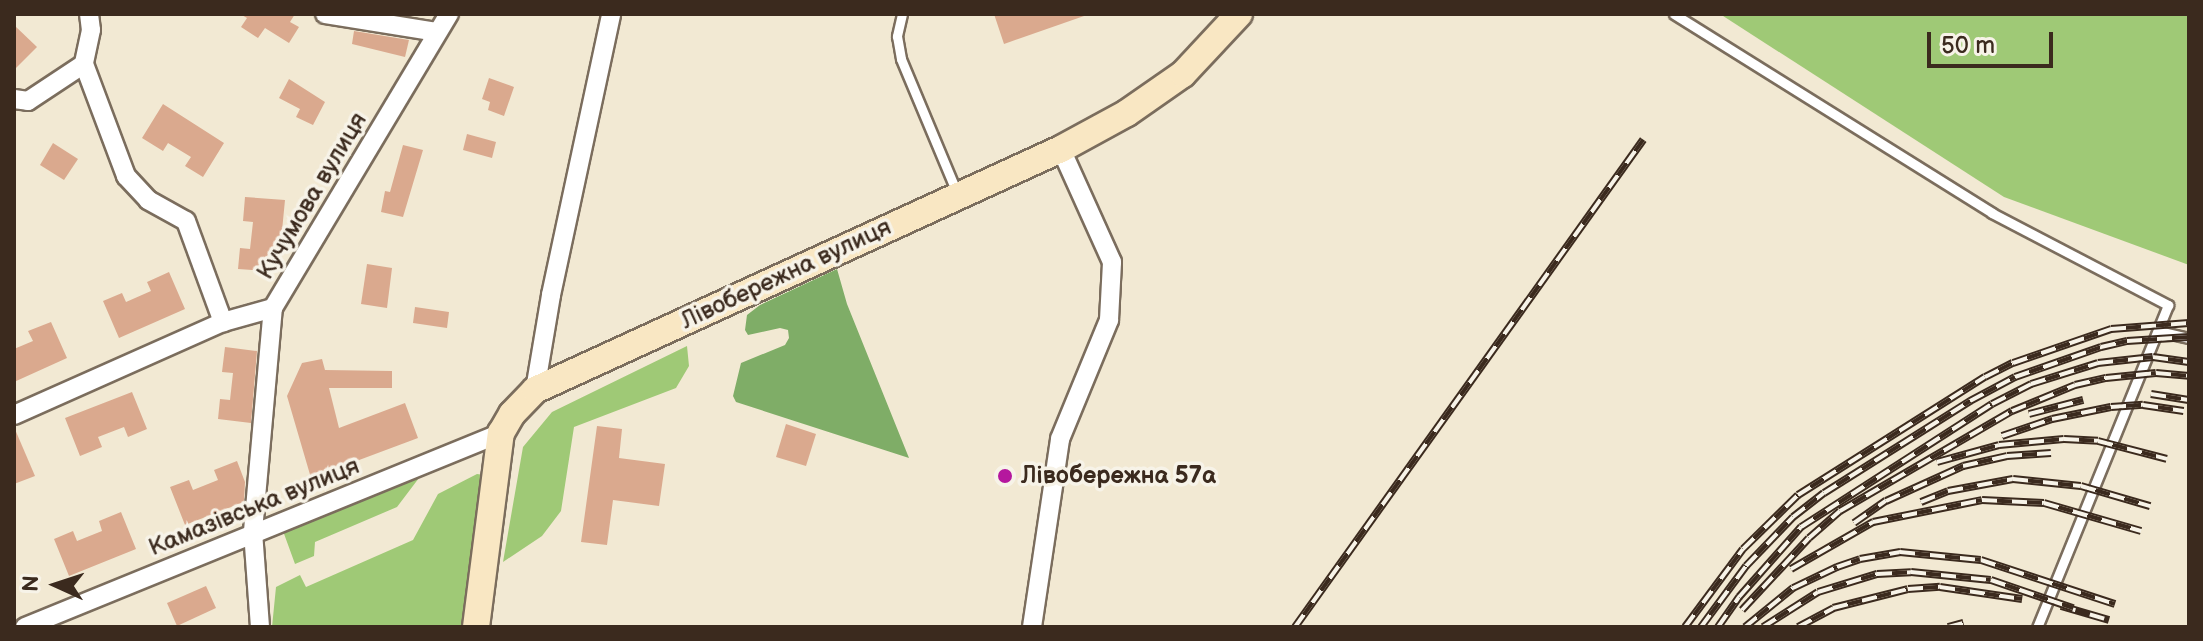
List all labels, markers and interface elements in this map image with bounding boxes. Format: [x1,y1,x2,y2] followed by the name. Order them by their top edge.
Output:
[1931,16,2057,66] scale bar
[1941,31,1995,60] text: 50 m
[251,107,373,285] street label: Кучумова вулиця
[676,213,896,335] street label: Лівобережна вулиця
[145,452,363,562] street label: Камазівська вулиця
[1021,462,1216,490] place label: Лівобережна 57а
[996,467,1014,485] marker: Лівобережна 57а
[16,545,96,625] north arrow
[18,575,45,593] text: N

